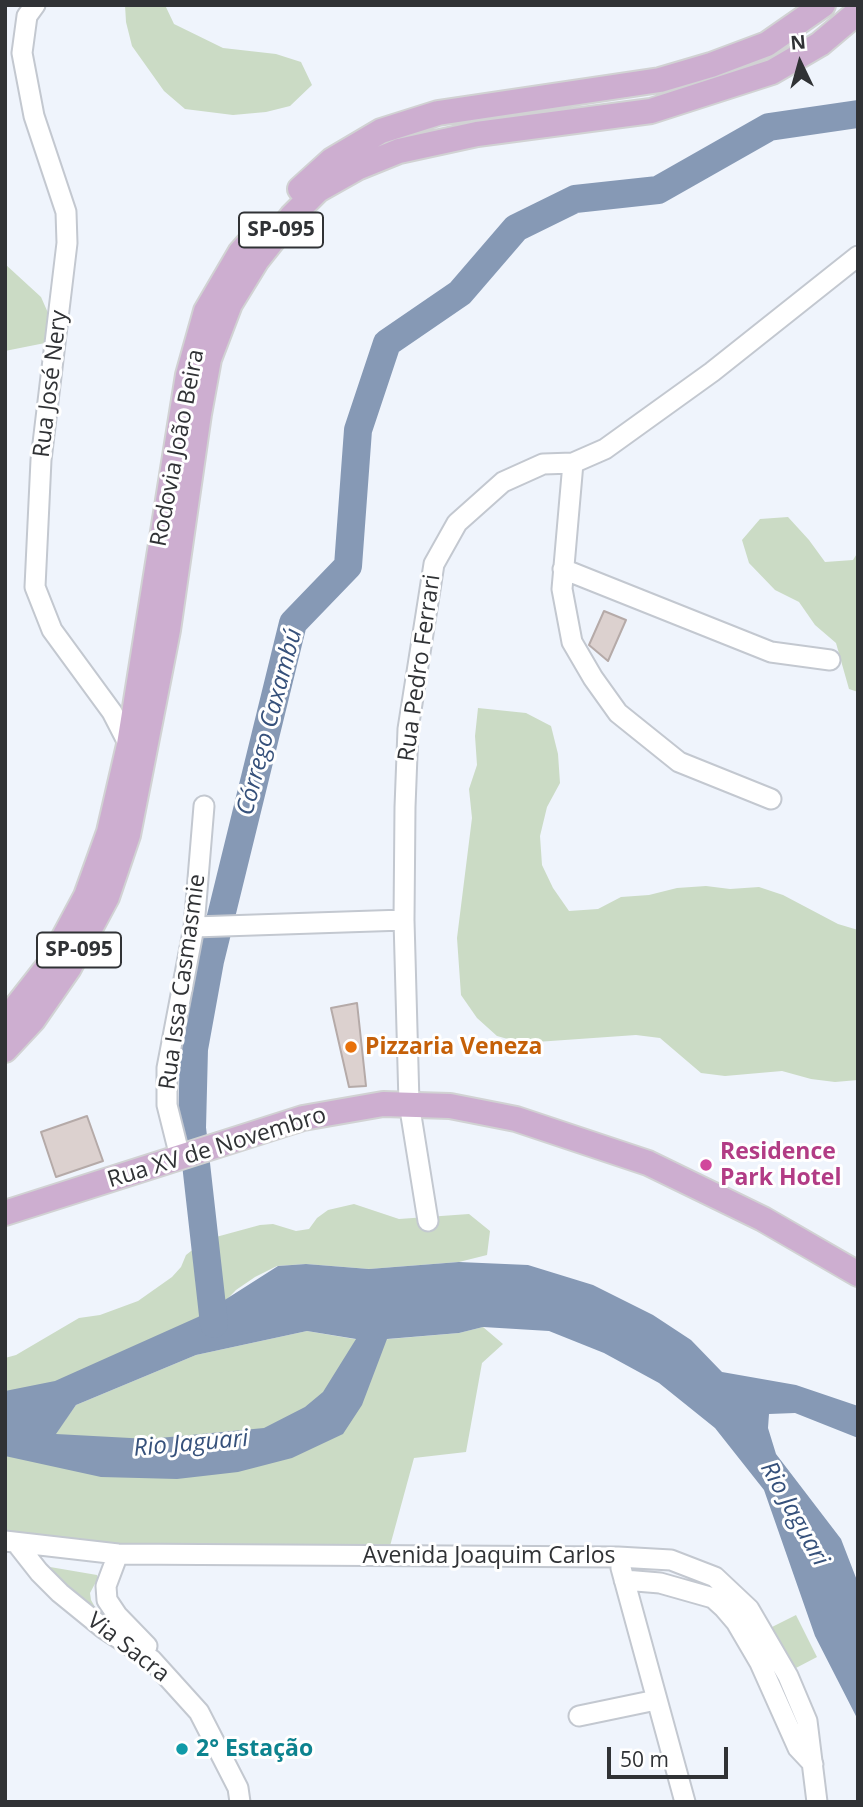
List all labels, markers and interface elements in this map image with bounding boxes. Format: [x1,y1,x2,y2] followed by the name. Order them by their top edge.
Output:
[765,28,835,98] north arrow
[789,28,807,56] text: N
[239,212,323,247] road number: SP-095
[28,309,74,459] street label: Rua José Nery
[145,347,211,549] street label: Rodovia João Beira
[393,573,447,763] street label: Rua Pedro Ferrari
[231,625,309,819] water label: Córrego Caxambú
[154,872,212,1092] street label: Rua Issa Casmasmie
[37,932,121,968] road number: SP-095
[365,1033,542,1061] place label: Pizzaria Veneza
[343,1039,359,1055] marker: Pizzaria Veneza
[104,1102,330,1194] street label: Rua XV de Novembro
[720,1138,841,1192] place label: Residence Park Hotel
[698,1157,714,1173] marker: Residence Park Hotel
[132,1425,250,1463] water label: Rio Jaguari
[754,1457,834,1571] water label: Rio Jaguari
[363,1542,616,1570] street label: Avenida Joaquim Carlos
[81,1607,175,1689] street label: Via Sacra
[611,1734,732,1778] scale bar
[196,1735,313,1763] place label: 2° Estação
[174,1741,190,1757] marker: 2° Estação
[620,1745,669,1773] text: 50 m

